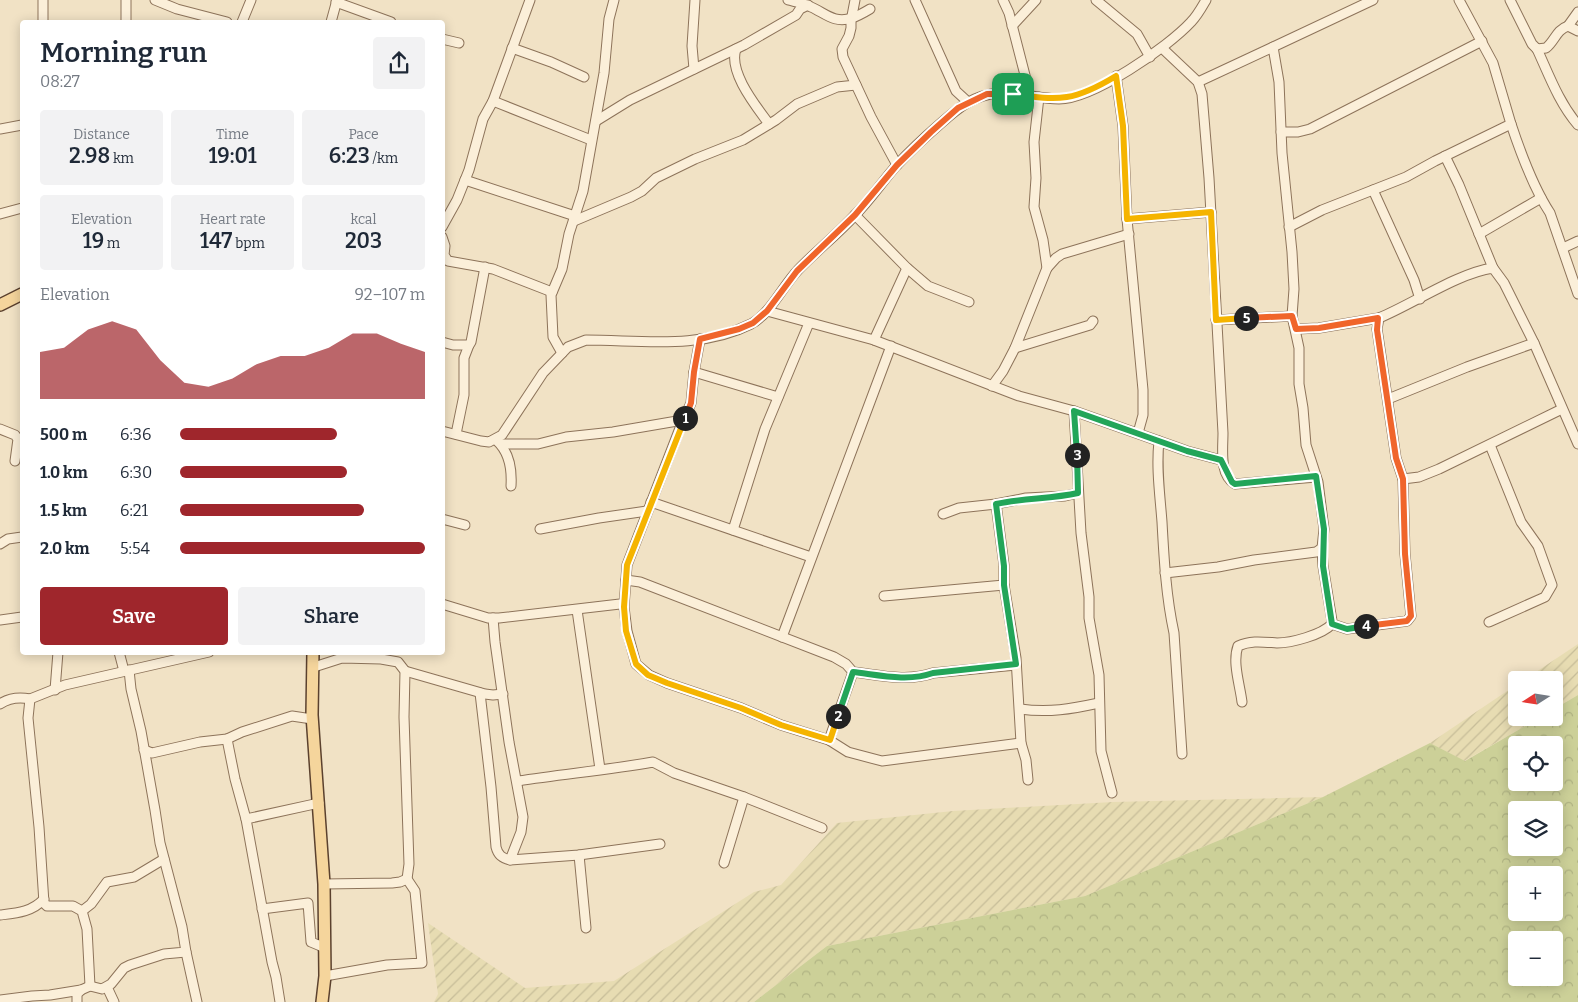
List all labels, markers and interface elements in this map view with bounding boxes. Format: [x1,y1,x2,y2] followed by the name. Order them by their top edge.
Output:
[40,36,207,69] text: Morning run
[373,37,425,89] button: share
[40,72,80,91] text: 08:27
[992,73,1034,115] pin
[999,80,1027,108] icon: arrive
[73,126,130,143] text: Distance
[216,126,249,143] text: Time
[348,126,379,143] text: Pace
[69,143,110,169] text: 2.98
[208,143,257,169] text: 19:01
[329,143,370,169] text: 6:23
[110,150,134,167] text: km
[370,150,398,167] text: /km
[71,211,132,228] text: Elevation
[199,211,266,228] text: Heart rate
[350,211,377,228] text: kcal
[83,228,104,254] text: 19
[200,228,232,254] text: 147
[345,228,382,254] text: 203
[104,235,120,252] text: m
[232,235,265,252] text: bpm
[40,285,110,304] text: Elevation
[354,285,425,304] text: 92–107 m
[1234,306,1258,330] pin: 5
[1243,310,1250,327] text: 5
[672,406,698,430] pin: 1
[682,410,689,427] text: 1
[40,425,87,444] text: 500 m
[120,425,151,444] text: 6:36
[1064,442,1090,468] pin: 3
[1073,447,1082,464] text: 3
[40,463,88,482] text: 1.0 km
[120,463,152,482] text: 6:30
[40,501,87,520] text: 1.5 km
[120,501,148,520] text: 6:21
[40,539,90,558] text: 2.0 km
[120,539,150,558] text: 5:54
[40,587,228,645] button: Save
[238,587,425,645] button: Share
[1354,614,1378,638] pin: 4
[1362,618,1371,635] text: 4
[1508,671,1562,726] north arrow
[1508,671,1563,986] map controls
[826,704,850,728] pin: 2
[835,708,842,725] text: 2
[1508,736,1563,791] button: locate
[1508,801,1563,856] button: layers
[1508,866,1563,921] button: +
[1508,931,1563,986] button: −

